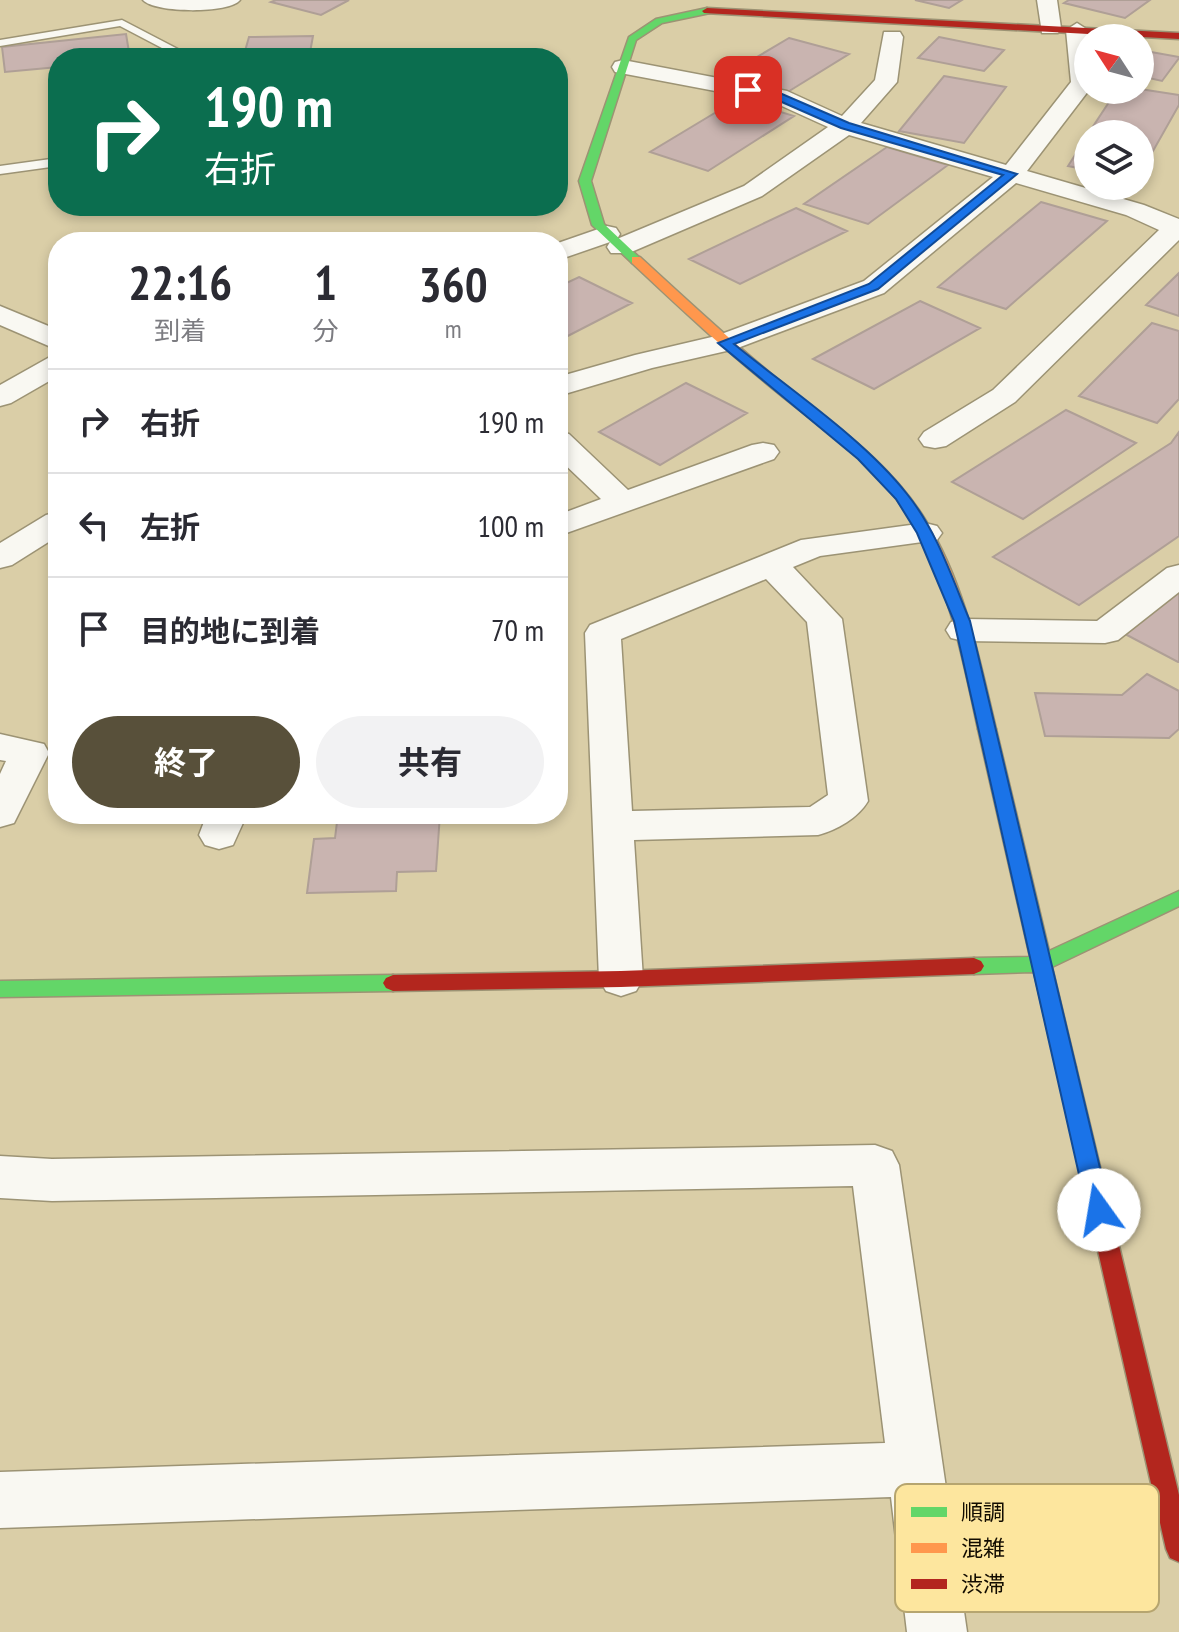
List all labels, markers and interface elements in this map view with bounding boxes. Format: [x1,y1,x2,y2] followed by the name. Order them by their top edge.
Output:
[1074,24,1154,104] north arrow
[1074,24,1154,200] map controls
[714,56,782,124] pin
[726,68,770,112] icon: arrive
[204,70,333,142] text: 190 m
[72,80,176,184] icon: right
[1074,120,1154,200] button: layers
[204,145,276,192] text: 右折
[128,251,232,313] text: 22:16
[314,251,337,313] text: 1
[419,253,488,315] text: 360
[445,312,462,345] text: m
[154,314,206,347] text: 到着
[312,314,339,347] text: 分
[72,399,116,443] icon: right
[478,402,544,441] text: 190 m
[140,403,200,442] text: 右折
[72,503,116,547] icon: left
[478,506,544,545] text: 100 m
[140,507,200,546] text: 左折
[72,607,116,651] icon: arrive
[491,610,544,649] text: 70 m
[140,611,320,650] text: 目的地に到着
[72,716,300,808] button: 終了
[316,716,544,808] button: 共有
[1057,1168,1141,1252] position arrow
[895,1484,1159,1612] legend
[961,1498,1005,1526] text: 順調
[961,1534,1005,1562] text: 混雑
[961,1570,1005,1598] text: 渋滞

